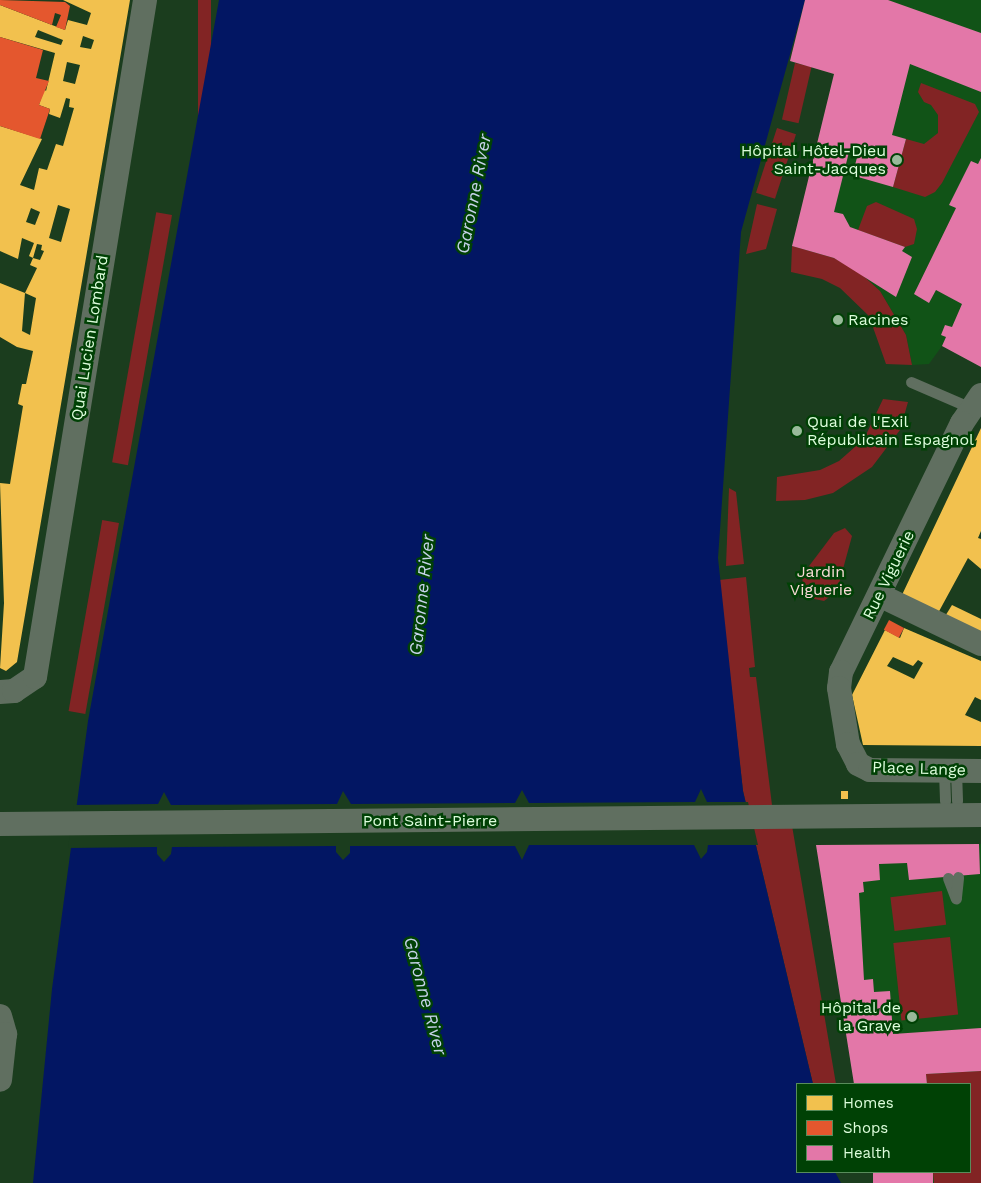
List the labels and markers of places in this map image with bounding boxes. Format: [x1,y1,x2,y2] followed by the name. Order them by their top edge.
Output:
[740,141,886,179] place label: Hôpital Hôtel-Dieu Saint-Jacques
[890,153,904,167] marker: Hôpital Hôtel-Dieu Saint-Jacques
[848,310,908,330] place label: Racines
[832,314,844,326] marker: Racines
[807,412,974,450] place label: Quai de l'Exil Républicain Espagnol
[791,425,803,437] marker: Quai de l'Exil Républicain Espagnol
[820,998,901,1036] place label: Hôpital de la Grave
[905,1010,919,1024] marker: Hôpital de la Grave

